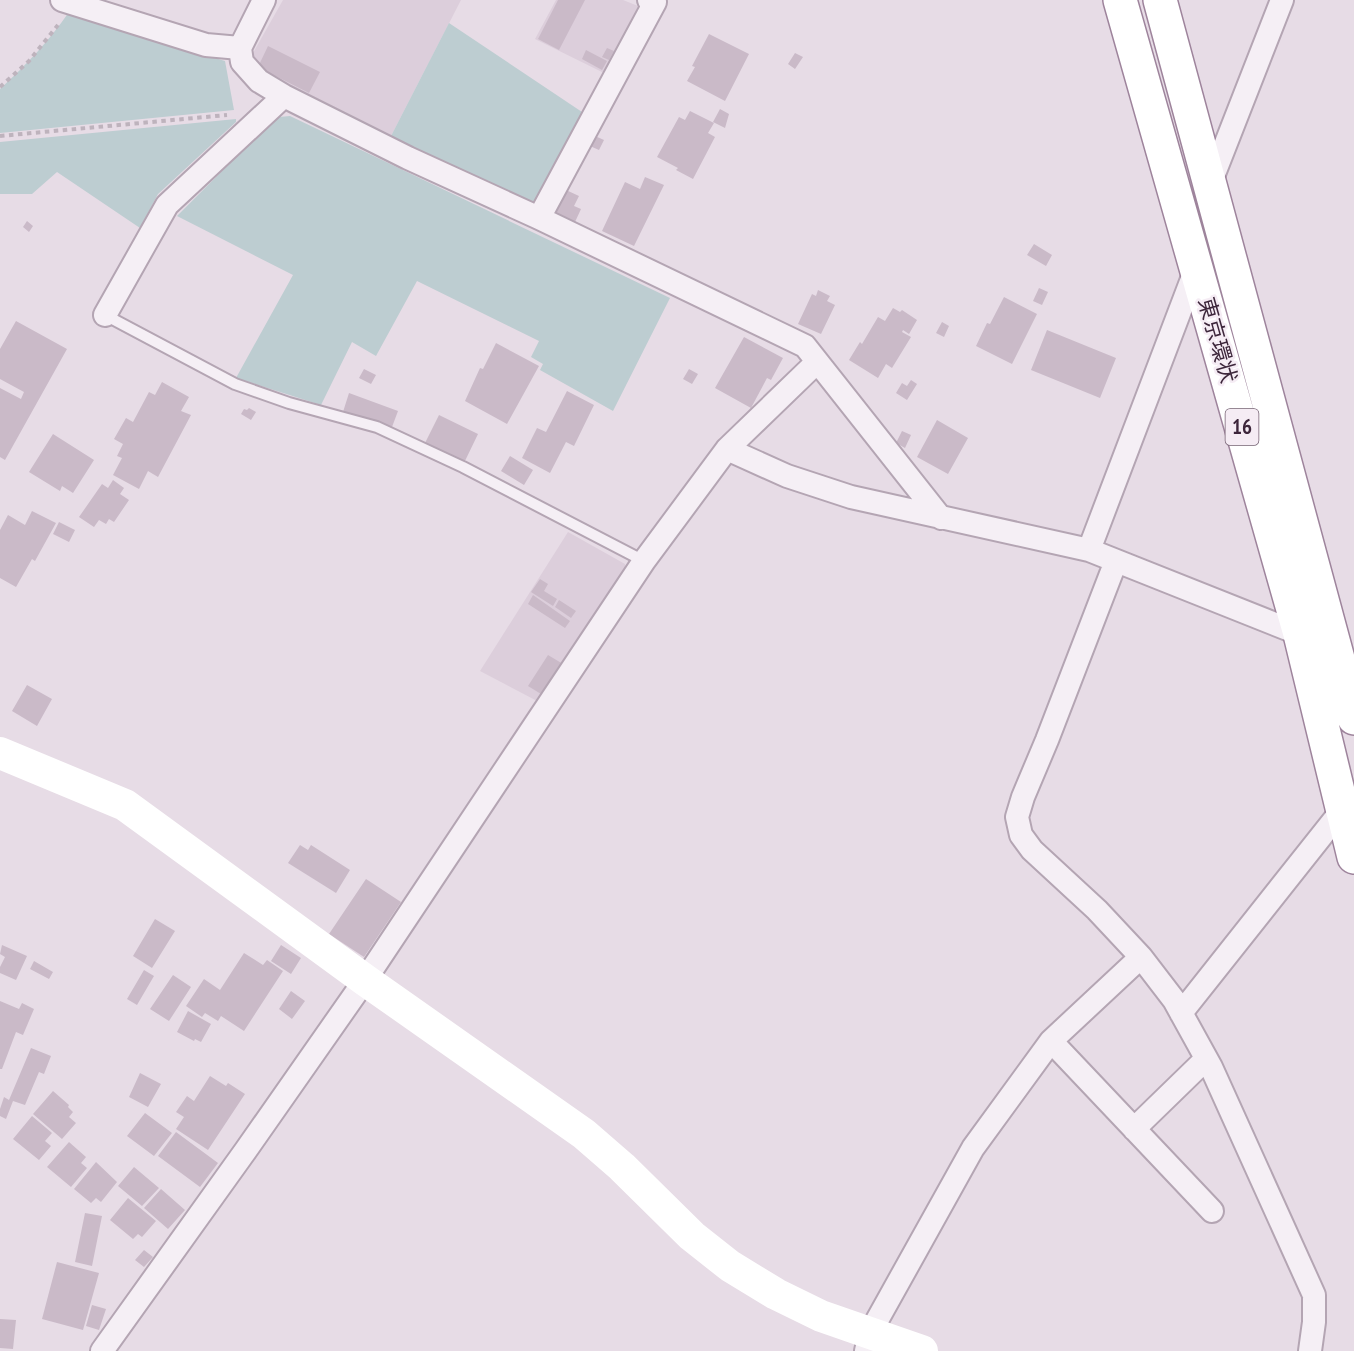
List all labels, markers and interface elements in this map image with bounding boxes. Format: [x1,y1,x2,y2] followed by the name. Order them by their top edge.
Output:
[1192,294,1244,386] street label: 東京環状
[1226,409,1258,445] road number: 16

